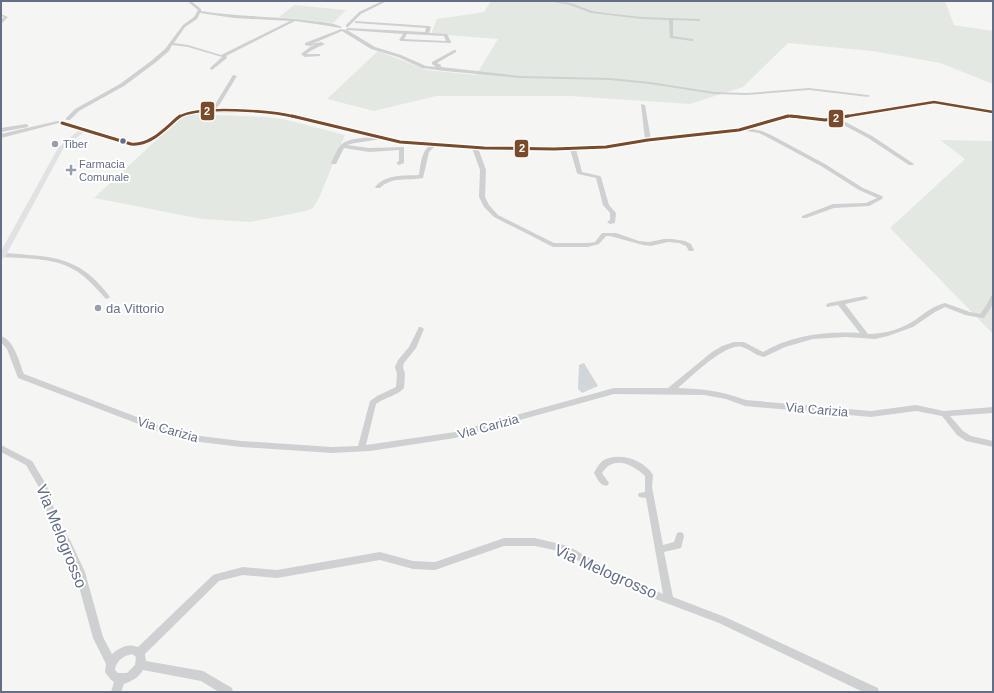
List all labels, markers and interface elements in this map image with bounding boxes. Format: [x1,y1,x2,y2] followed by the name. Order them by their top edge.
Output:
[200,101,215,121] line badge: 2
[204,105,210,117] text: 2
[828,109,844,128] line badge: 2
[833,112,839,124] text: 2
[118,136,128,146] unlabelled marker
[63,138,88,150] place label: Tiber
[50,139,60,149] marker: Tiber
[514,139,529,158] line badge: 2
[519,142,525,154] text: 2
[79,158,129,183] place label: Farmacia Comunale
[66,165,76,175] marker: Farmacia Comunale
[106,301,164,316] place label: da Vittorio
[93,303,103,313] marker: da Vittorio
[785,399,850,420] street label: Via Carizia
[456,411,521,442] street label: Via Carizia
[136,414,201,446] street label: Via Carizia
[33,482,90,590] street label: Via Melogrosso
[552,541,660,602] street label: Via Melogrosso

